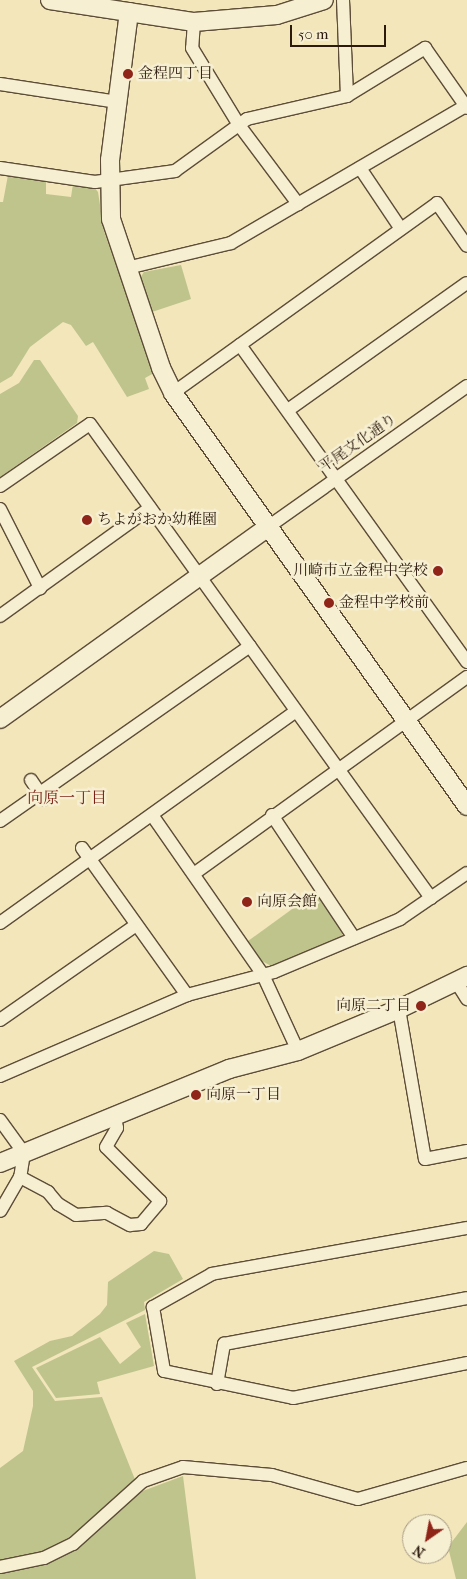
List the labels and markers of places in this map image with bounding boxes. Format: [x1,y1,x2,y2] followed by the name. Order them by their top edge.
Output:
[138,65,213,83] place label: 金程四丁目
[122,68,134,80] marker: 金程四丁目
[97,511,217,529] place label: ちよがおか幼稚園
[81,514,93,526] marker: ちよがおか幼稚園
[293,562,428,580] place label: 川崎市立金程中学校
[432,565,444,577] marker: 川崎市立金程中学校
[339,594,429,612] place label: 金程中学校前
[323,597,335,609] marker: 金程中学校前
[257,893,317,911] place label: 向原会館
[241,896,253,908] marker: 向原会館
[336,997,411,1015] place label: 向原二丁目
[415,1000,427,1012] marker: 向原二丁目
[206,1086,281,1104] place label: 向原一丁目
[190,1089,202,1101] marker: 向原一丁目

